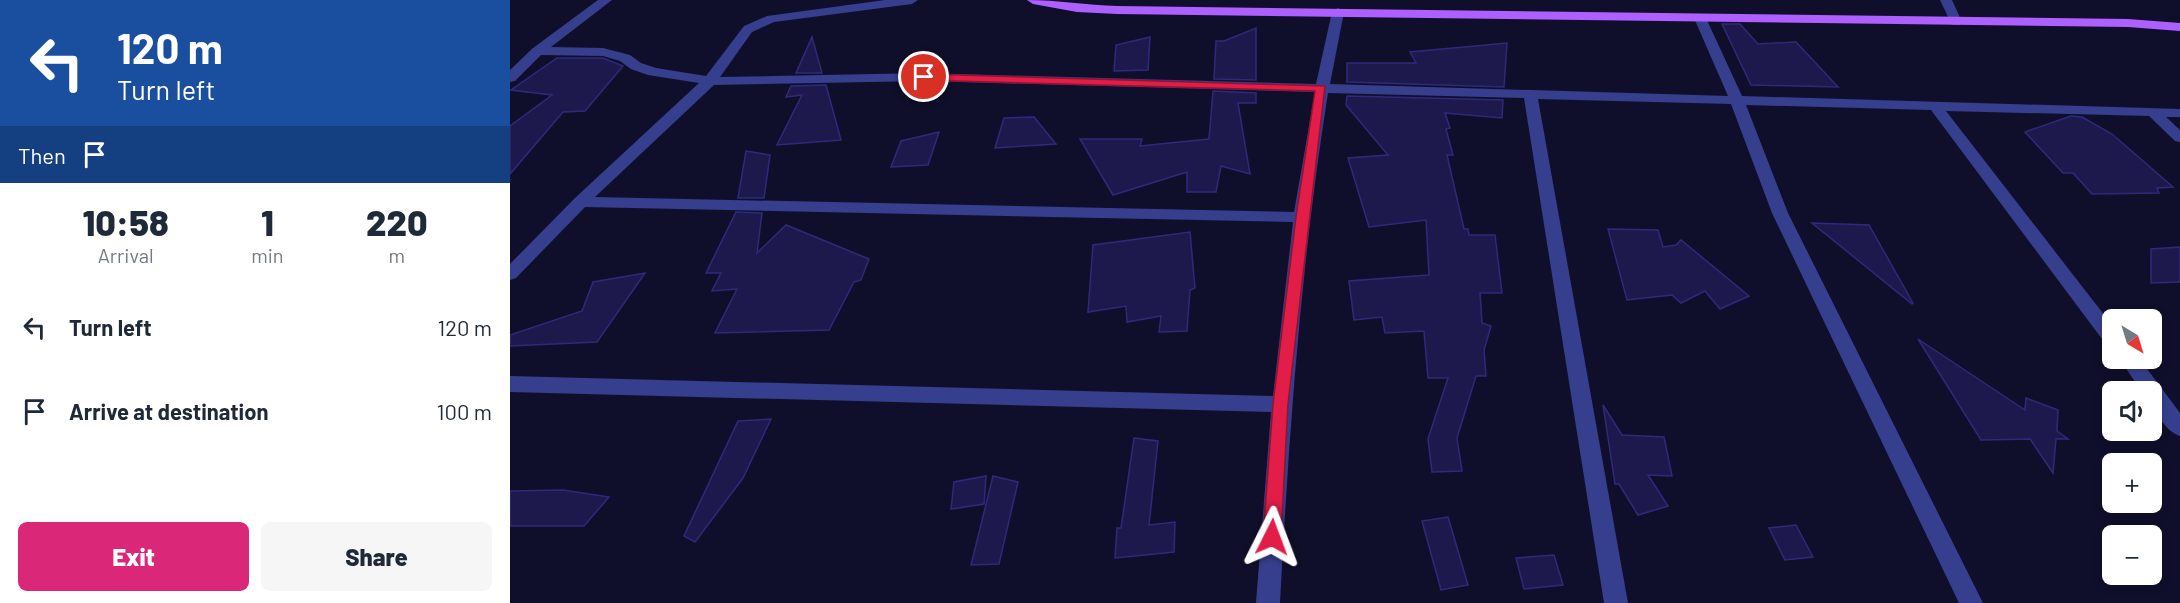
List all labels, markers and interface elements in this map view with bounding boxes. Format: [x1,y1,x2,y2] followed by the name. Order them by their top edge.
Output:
[117,22,223,72] text: 120 m
[18,24,96,102] icon: left
[898,51,949,102] pin
[907,60,940,93] icon: arrive
[117,73,215,105] text: Turn left
[78,138,111,171] icon: arrive
[18,142,66,168] text: Then
[82,200,169,243] text: 10:58
[261,200,274,243] text: 1
[366,200,428,243] text: 220
[98,243,154,267] text: Arrival
[251,243,284,267] text: min
[389,243,405,267] text: m
[2102,309,2162,369] north arrow
[2102,309,2162,585] map controls
[18,311,51,344] icon: left
[69,314,152,340] text: Turn left
[437,314,492,340] text: 120 m
[2102,381,2162,441] button: sound
[18,395,51,428] icon: arrive
[69,398,268,424] text: Arrive at destination
[437,398,492,424] text: 100 m
[2102,453,2162,513] button: +
[1240,505,1304,569] position arrow
[18,522,249,591] button: Exit
[261,522,492,591] button: Share
[2102,525,2162,585] button: −

